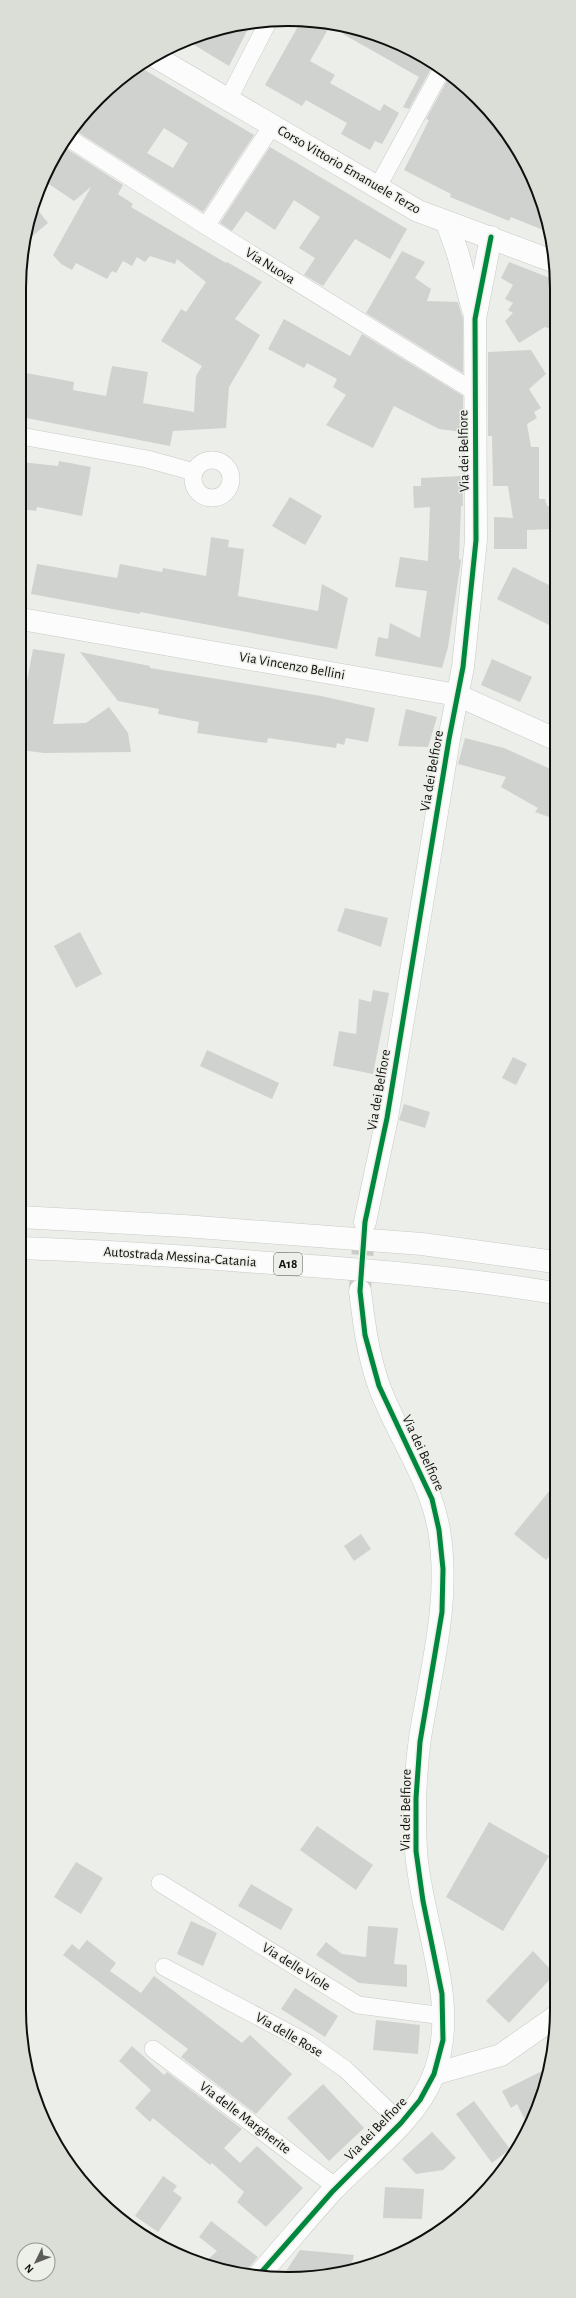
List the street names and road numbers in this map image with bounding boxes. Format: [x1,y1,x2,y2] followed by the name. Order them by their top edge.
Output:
[275,123,423,217] street label: Corso Vittorio Emanuele Terzo
[243,245,298,287] street label: Via Nuova
[456,410,472,492] street label: Via dei Belfiore
[238,650,346,682] street label: Via Vincenzo Bellini
[418,729,446,813] street label: Via dei Belfiore
[365,1048,393,1132] street label: Via dei Belfiore
[103,1245,257,1269] street label: Autostrada Messina-Catania
[274,1253,302,1275] road number: A18
[399,1413,447,1493] street label: Via dei Belfiore
[398,1769,414,1851] street label: Via dei Belfiore
[259,1941,333,1993] street label: Via delle Viole
[253,2010,325,2060] street label: Via delle Rose
[197,2079,293,2157] street label: Via delle Margherite
[342,2095,410,2163] street label: Via dei Belfiore

